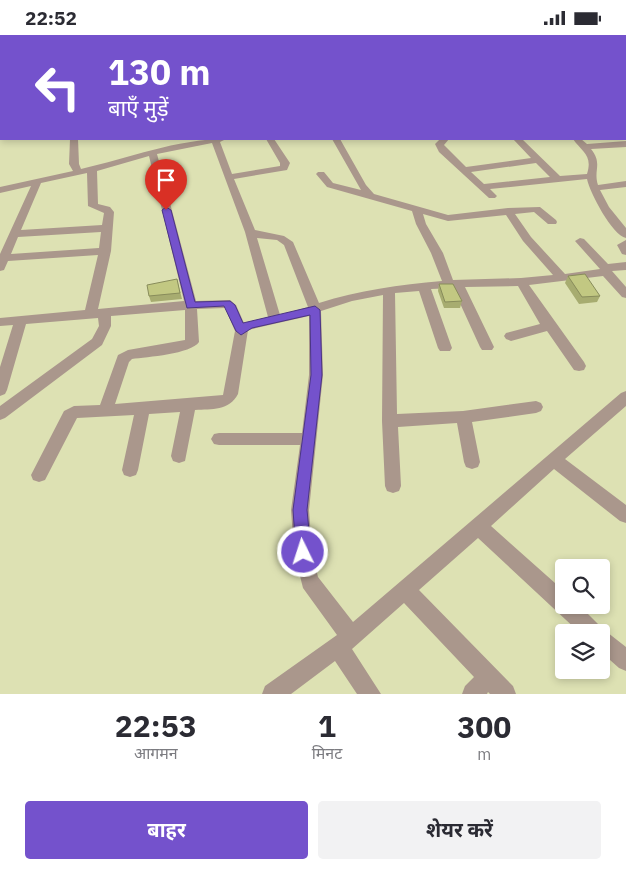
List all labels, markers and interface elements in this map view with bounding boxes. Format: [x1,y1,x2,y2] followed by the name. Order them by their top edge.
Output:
[25,6,77,30] text: 22:52
[108,49,211,95] text: 130 m
[25,55,90,120] icon: left
[108,93,169,122] text: बाएँ मुड़ें
[145,159,187,210] pin
[152,166,180,194] icon: arrive
[276,525,328,577] position arrow
[555,559,610,679] map controls
[555,559,610,614] button: search
[555,624,610,679] button: layers
[115,706,197,745] text: 22:53
[318,706,336,745] text: 1
[457,707,511,746] text: 300
[134,743,178,763] text: आगमन
[312,743,342,763] text: मिनट
[477,744,491,764] text: m
[25,801,308,859] button: बाहर
[318,801,601,859] button: शेयर करें

